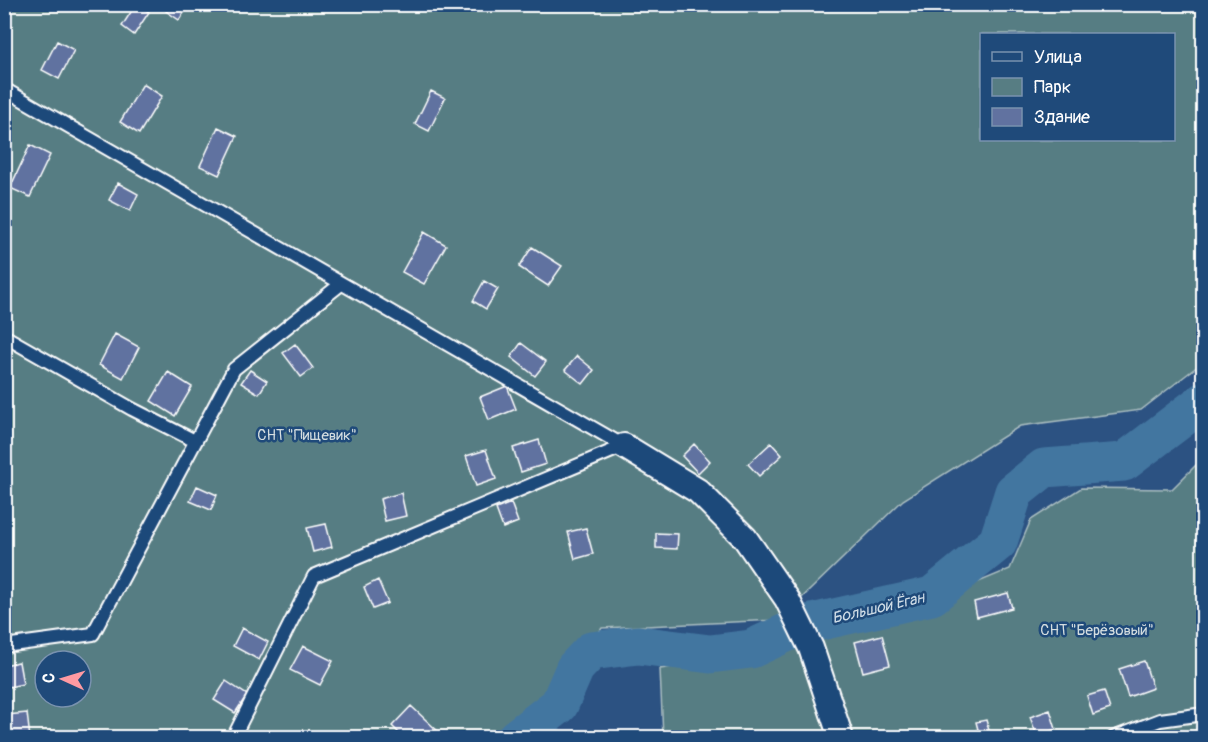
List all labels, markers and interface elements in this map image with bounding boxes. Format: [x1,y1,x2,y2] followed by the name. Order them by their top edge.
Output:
[980,33,1175,141] legend
[1034,46,1082,69] text: Улица
[1034,76,1071,99] text: Парк
[1034,106,1090,129] text: Здание
[257,426,357,445] park label: СНТ "Пищевик"
[830,587,928,628] water label: Большой Ёган
[1040,621,1154,640] park label: СНТ "Берёзовый"
[33,649,93,709] north arrow
[39,672,59,684] text: С

